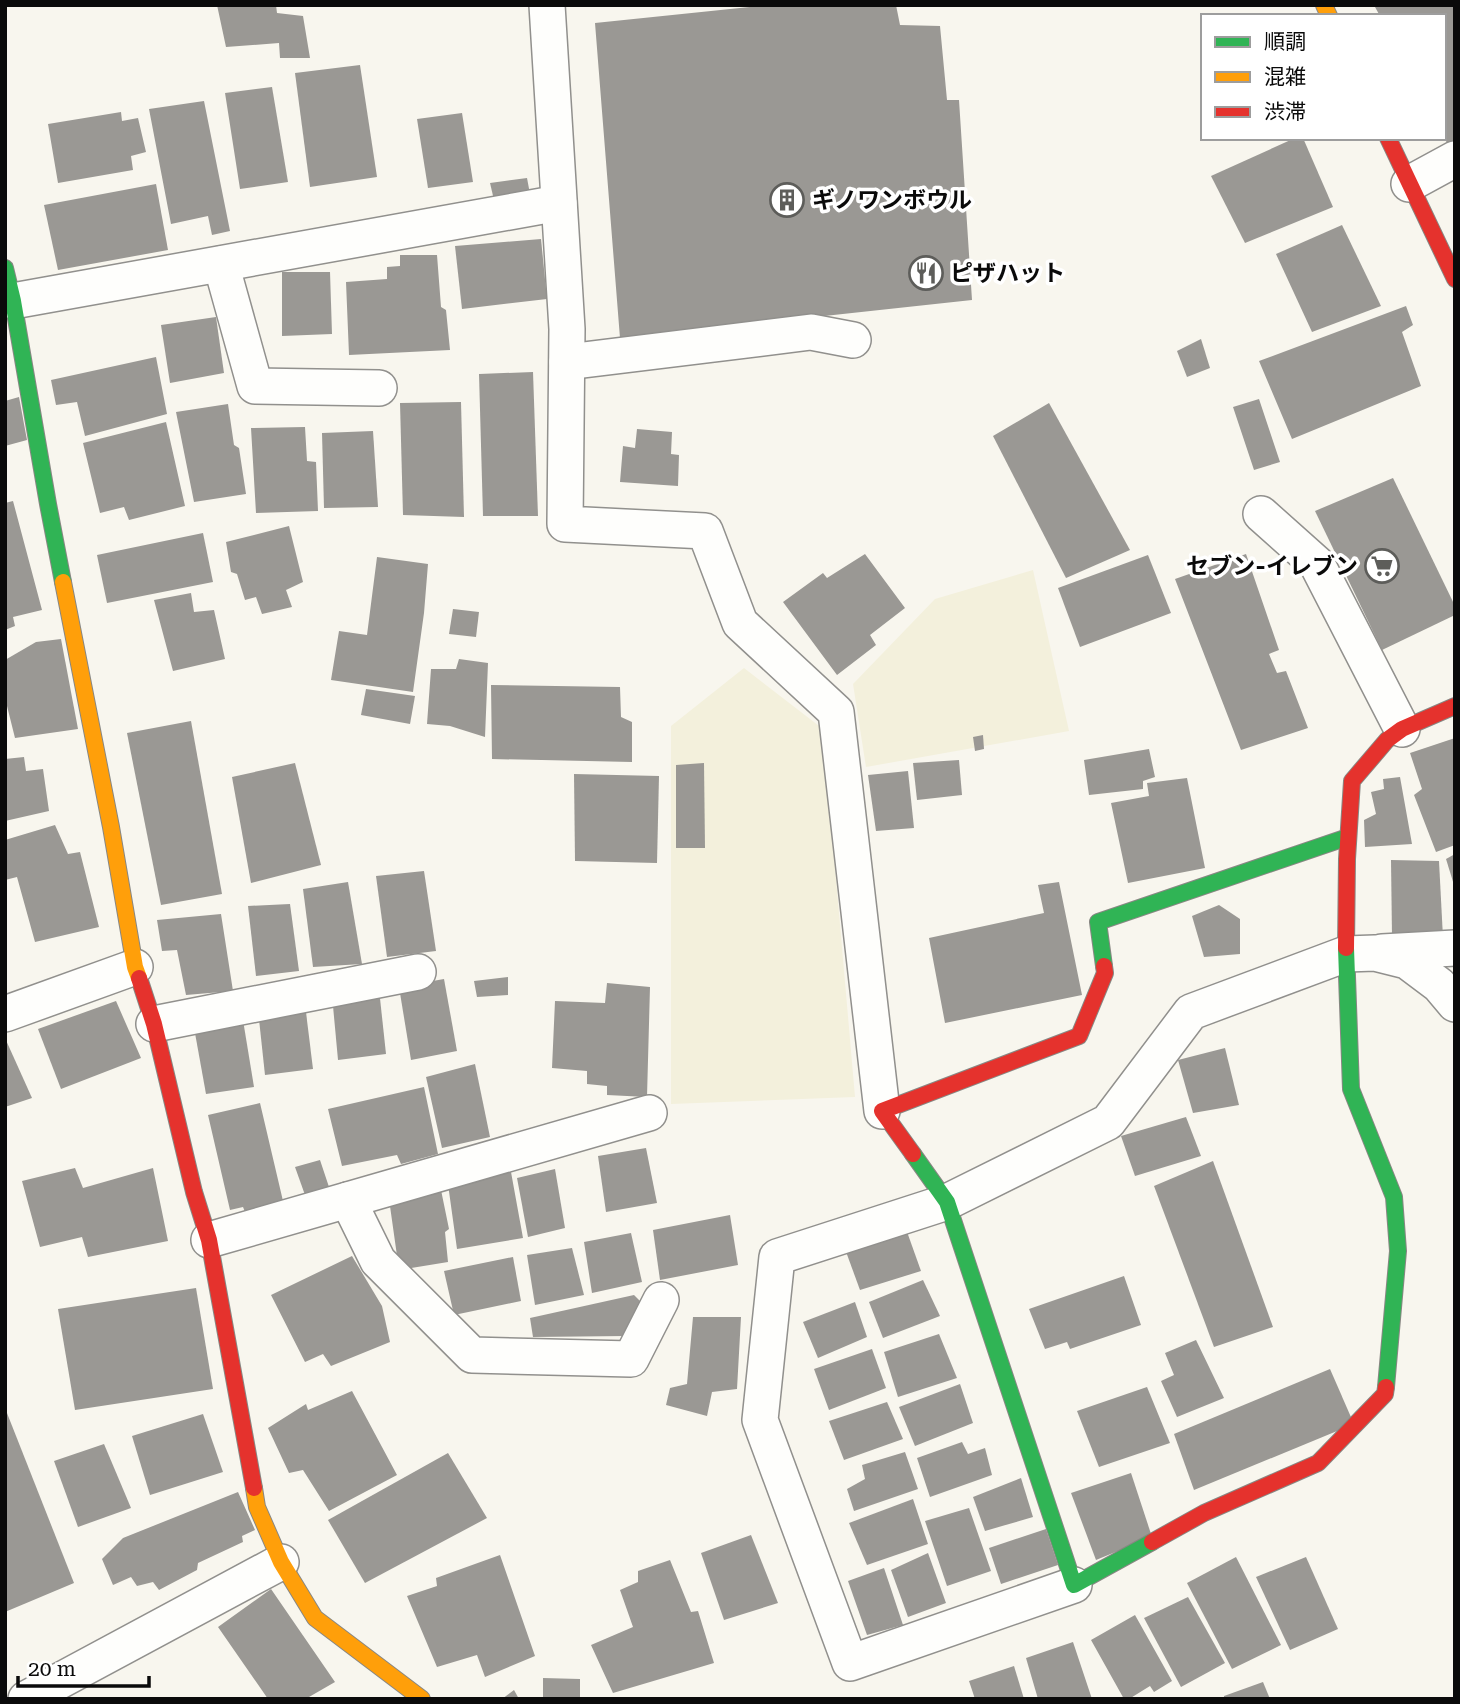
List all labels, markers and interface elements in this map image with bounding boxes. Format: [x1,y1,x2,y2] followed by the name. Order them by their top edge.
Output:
[1201,14,1446,140] legend
[1264,30,1306,54] text: 順調
[1264,65,1306,89] text: 混雑
[1264,100,1306,124] text: 渋滞
[768,181,806,219] building icon: ギノワンボウル
[812,187,972,214] place label: ギノワンボウル
[907,254,945,292] restaurant icon: ピザハット
[950,260,1065,287] place label: ピザハット
[1363,547,1401,585] supermarket icon: セブン-イレブン
[1186,553,1358,580] place label: セブン-イレブン
[18,1644,149,1688] scale bar
[28,1657,76,1681] text: 20 m

